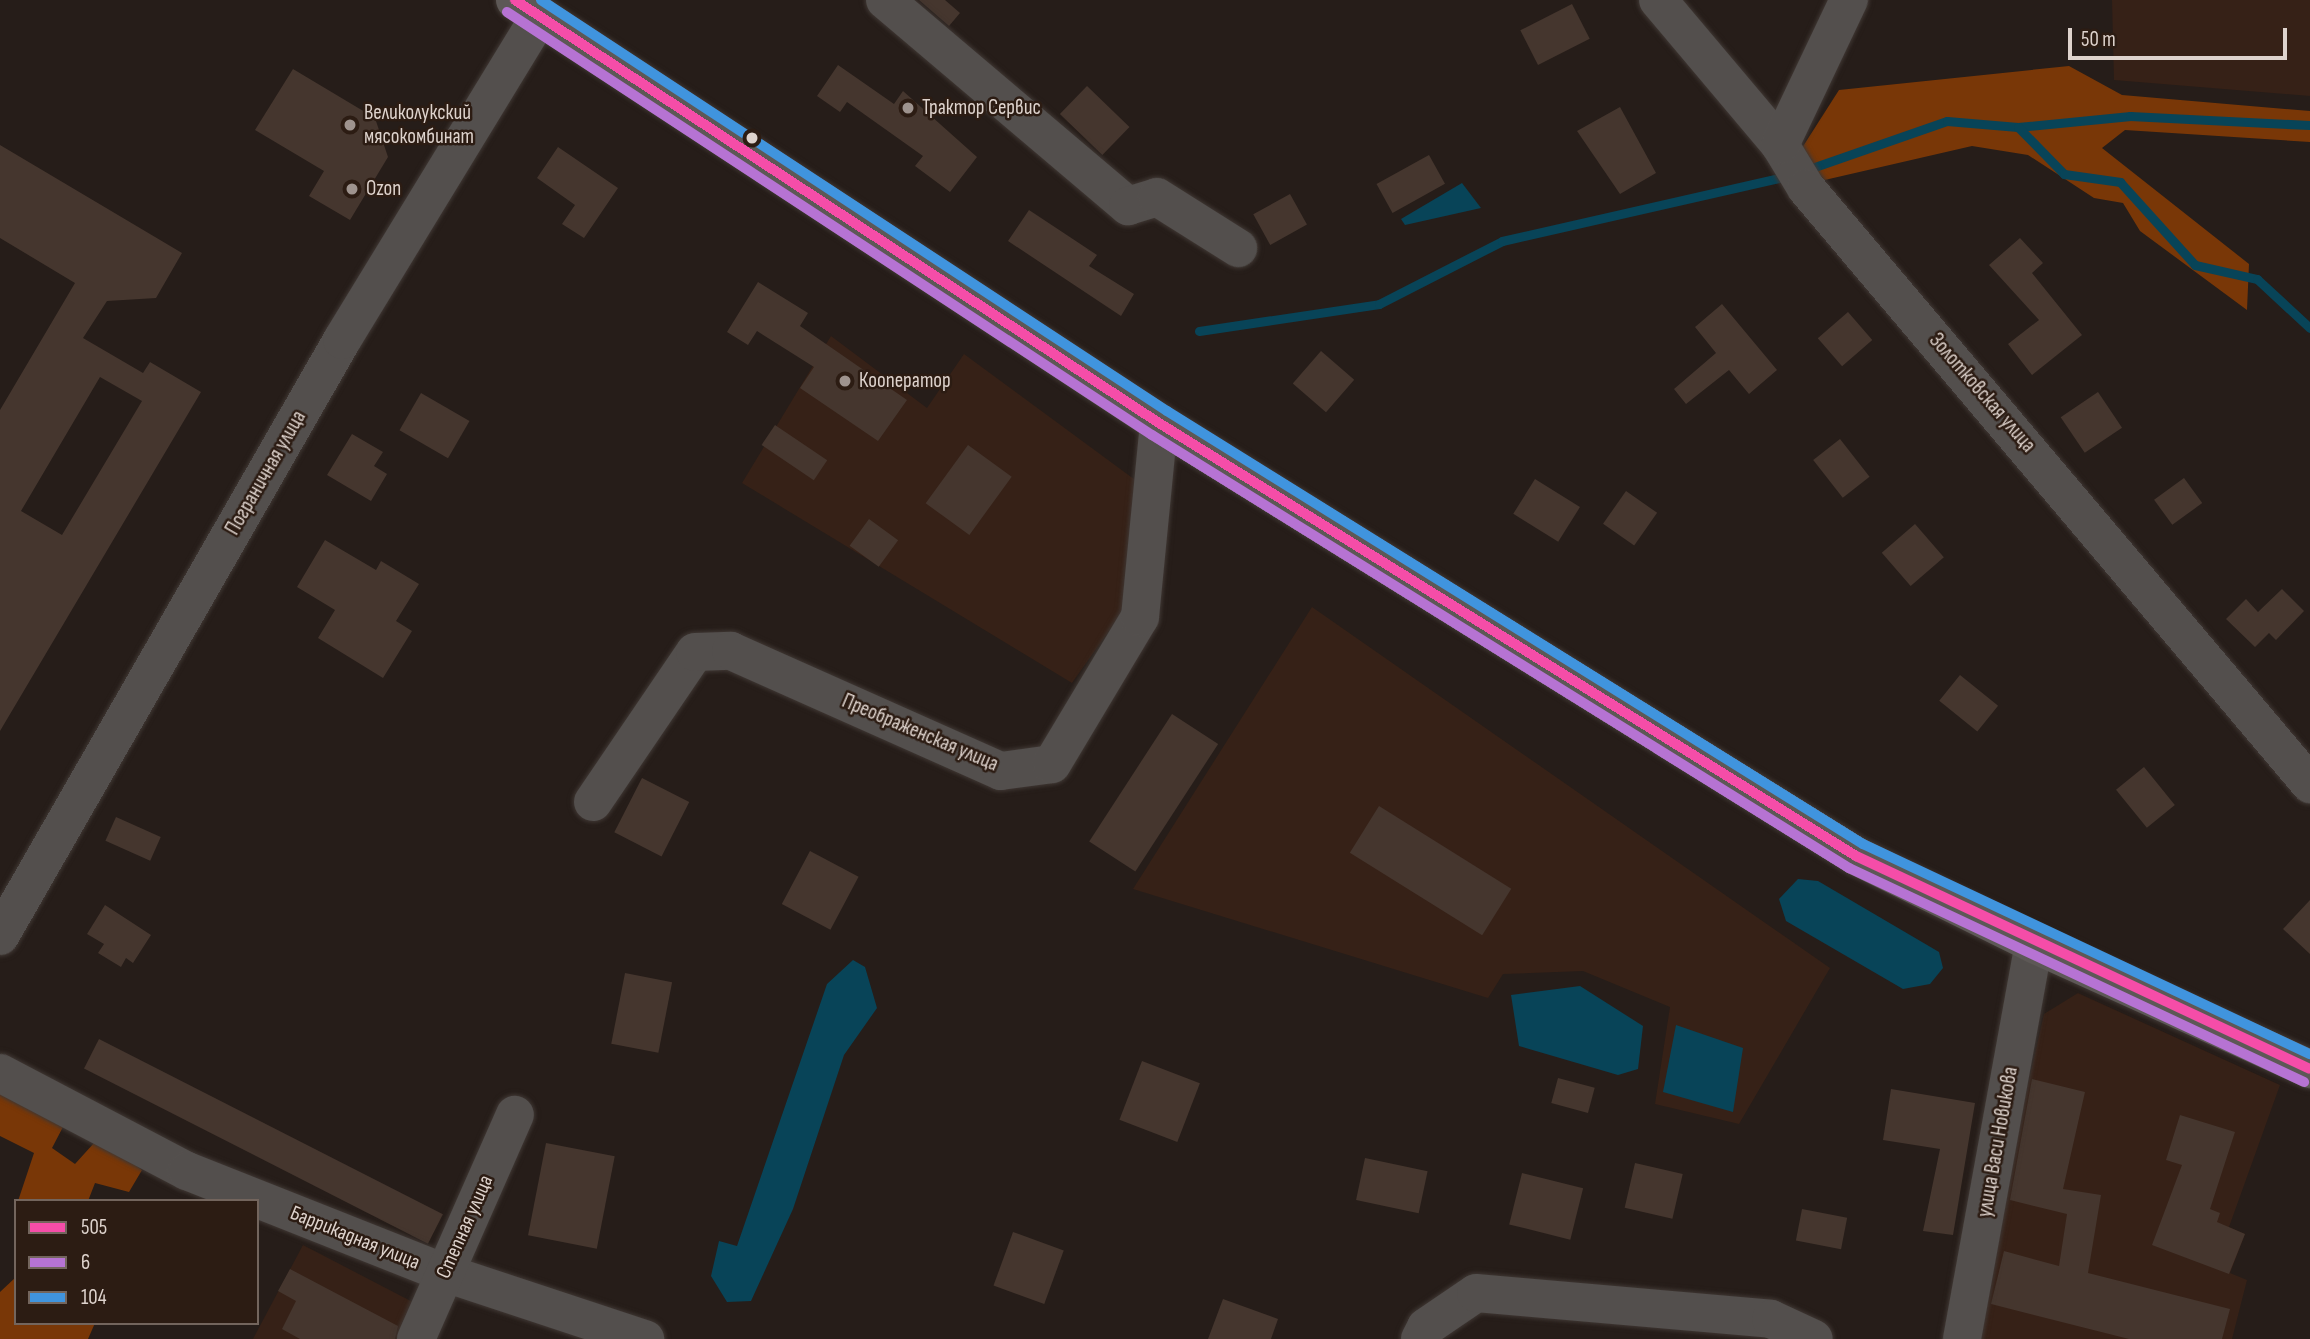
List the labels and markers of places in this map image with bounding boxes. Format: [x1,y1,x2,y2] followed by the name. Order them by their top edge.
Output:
[922,95,1041,121] place label: Трактор Сервис
[364,100,474,150] place label: Великолукский мясокомбинат
[900,100,916,116] marker: Трактор Сервис
[342,117,358,133] marker: Великолукский мясокомбинат
[745,131,759,145] unlabelled marker
[366,176,401,202] place label: Ozon
[344,181,360,197] marker: Ozon
[859,368,951,394] place label: Кооператор
[837,373,853,389] marker: Кооператор

